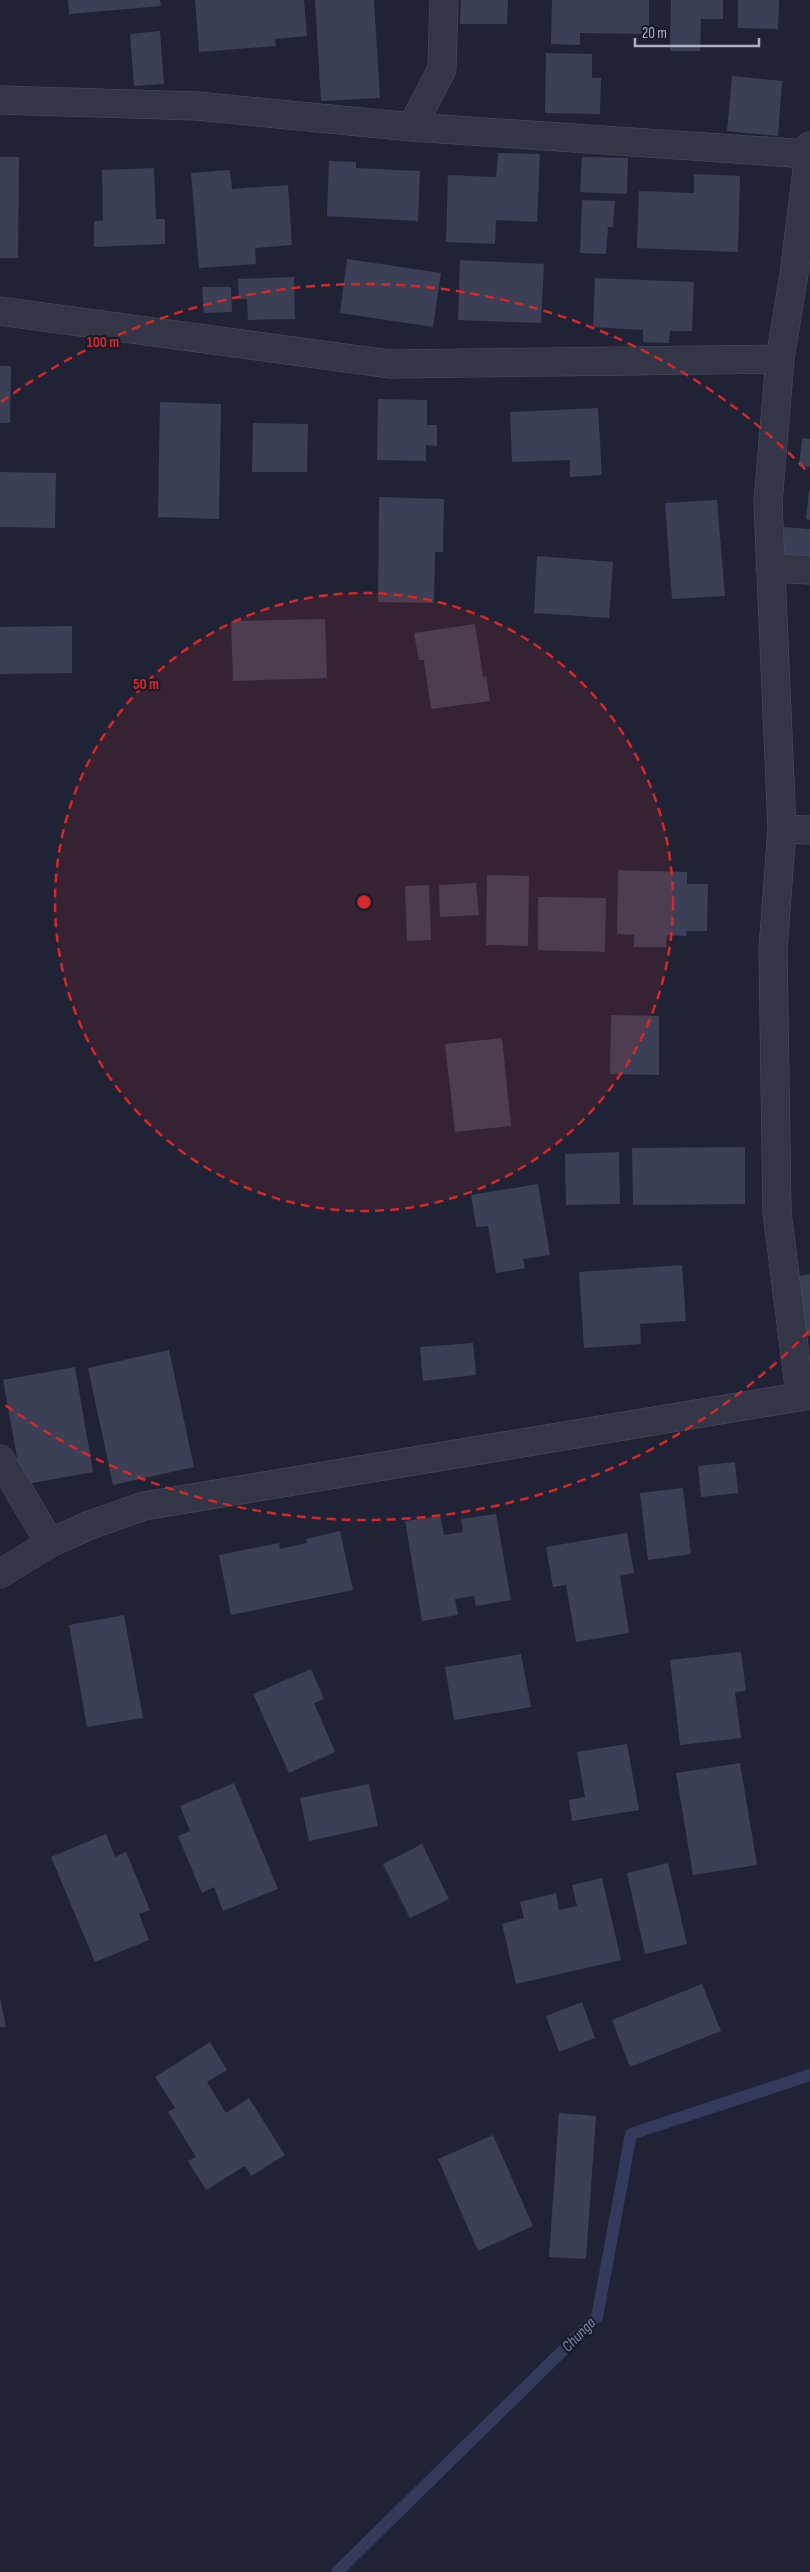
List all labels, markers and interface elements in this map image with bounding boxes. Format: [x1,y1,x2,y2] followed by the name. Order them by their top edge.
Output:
[635,15,759,47] scale bar
[642,24,667,43] text: 20 m
[87,333,119,352] text: 100 m
[133,675,159,694] text: 50 m
[355,893,373,911] centre of rings
[558,2313,600,2356] water label: Chunga

